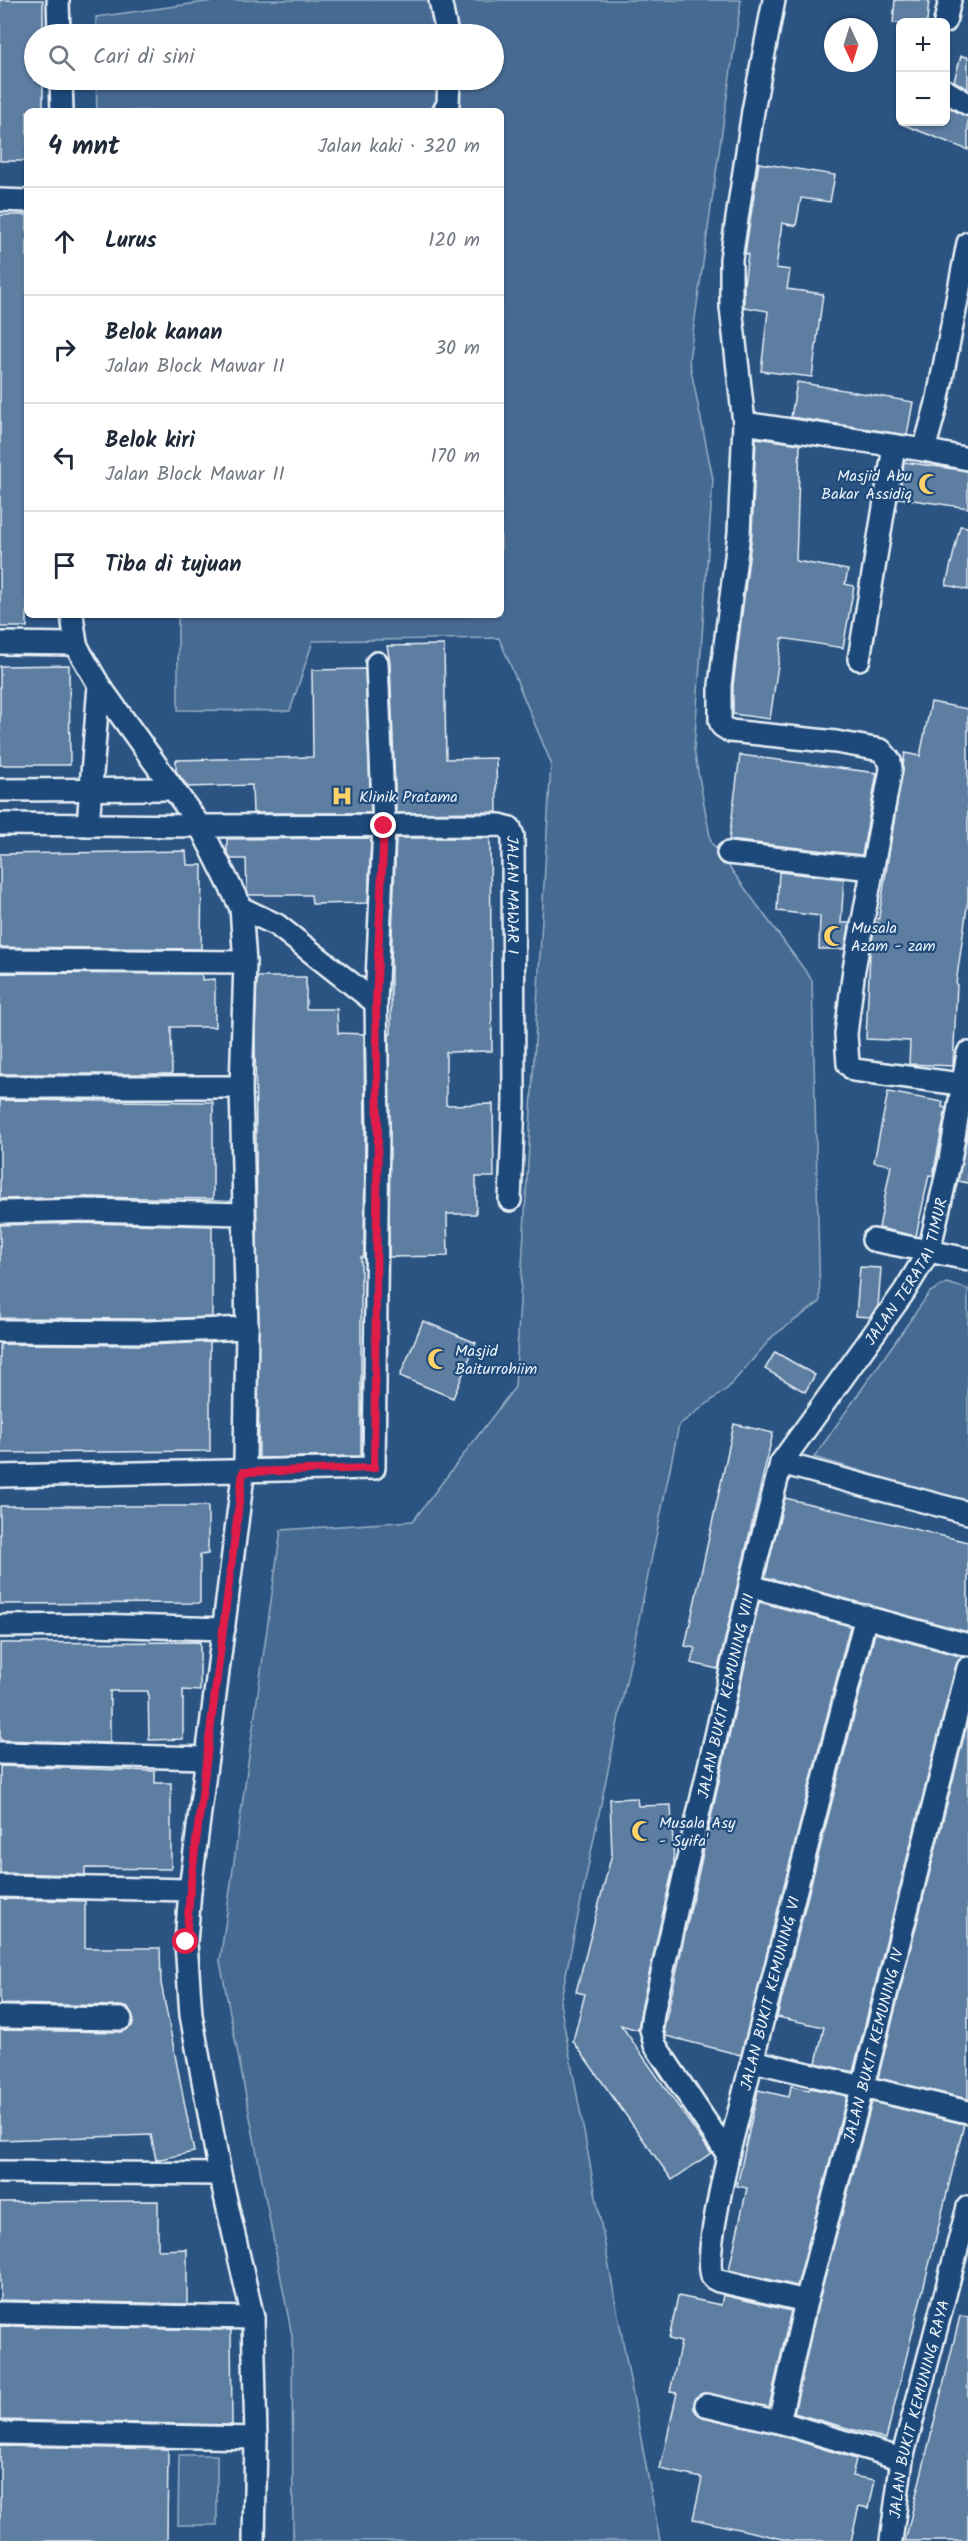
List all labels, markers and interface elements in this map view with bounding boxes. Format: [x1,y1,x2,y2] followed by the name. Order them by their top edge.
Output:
[824,18,878,72] north arrow
[896,18,950,126] map controls
[896,18,950,72] button: +
[24,24,504,90] search box
[93,40,194,75] text: Cari di sini
[45,41,78,74] icon: search
[896,72,950,126] button: −
[48,126,120,168] text: 4 mnt
[318,131,480,163] text: Jalan kaki · 320 m
[105,224,157,259] text: Lurus
[48,225,81,258] icon: ahead
[428,225,480,257] text: 120 m
[105,316,222,351] text: Belok kanan
[48,333,81,366] icon: right
[435,333,480,365] text: 30 m
[105,351,285,383] text: Jalan Block Mawar II
[105,424,195,459] text: Belok kiri
[48,441,81,474] icon: left
[431,441,480,473] text: 170 m
[105,459,285,491] text: Jalan Block Mawar II
[821,464,912,507] place label: Masjid Abu Bakar Assidiq
[917,472,941,496] mosque icon: Masjid Abu Bakar Assidiq
[105,548,241,583] text: Tiba di tujuan
[48,549,81,582] icon: arrive
[330,784,354,808] hospital icon: Klinik Pratama
[359,785,458,810] place label: Klinik Pratama
[370,812,396,838] route end
[499,836,524,954] street label: JALAN MAWAR I
[851,916,936,959] place label: Musala Azam - zam
[822,924,846,948] mosque icon: Musala Azam - zam
[859,1196,955,1351] street label: JALAN TERATAI TIMUR
[455,1339,537,1382] place label: Masjid Baiturrohiim
[426,1347,450,1371] mosque icon: Masjid Baiturrohiim
[691,1591,762,1801] street label: JALAN BUKIT KEMUNING VIII
[659,1811,736,1854] place label: Musala Asy - Syifa'
[630,1819,654,1843] mosque icon: Musala Asy - Syifa'
[734,1894,808,2093] street label: JALAN BUKIT KEMUNING VI
[172,1928,198,1954] route start
[837,1945,911,2146] street label: JALAN BUKIT KEMUNING IV
[883,2297,957,2520] street label: JALAN BUKIT KEMUNING RAYA

